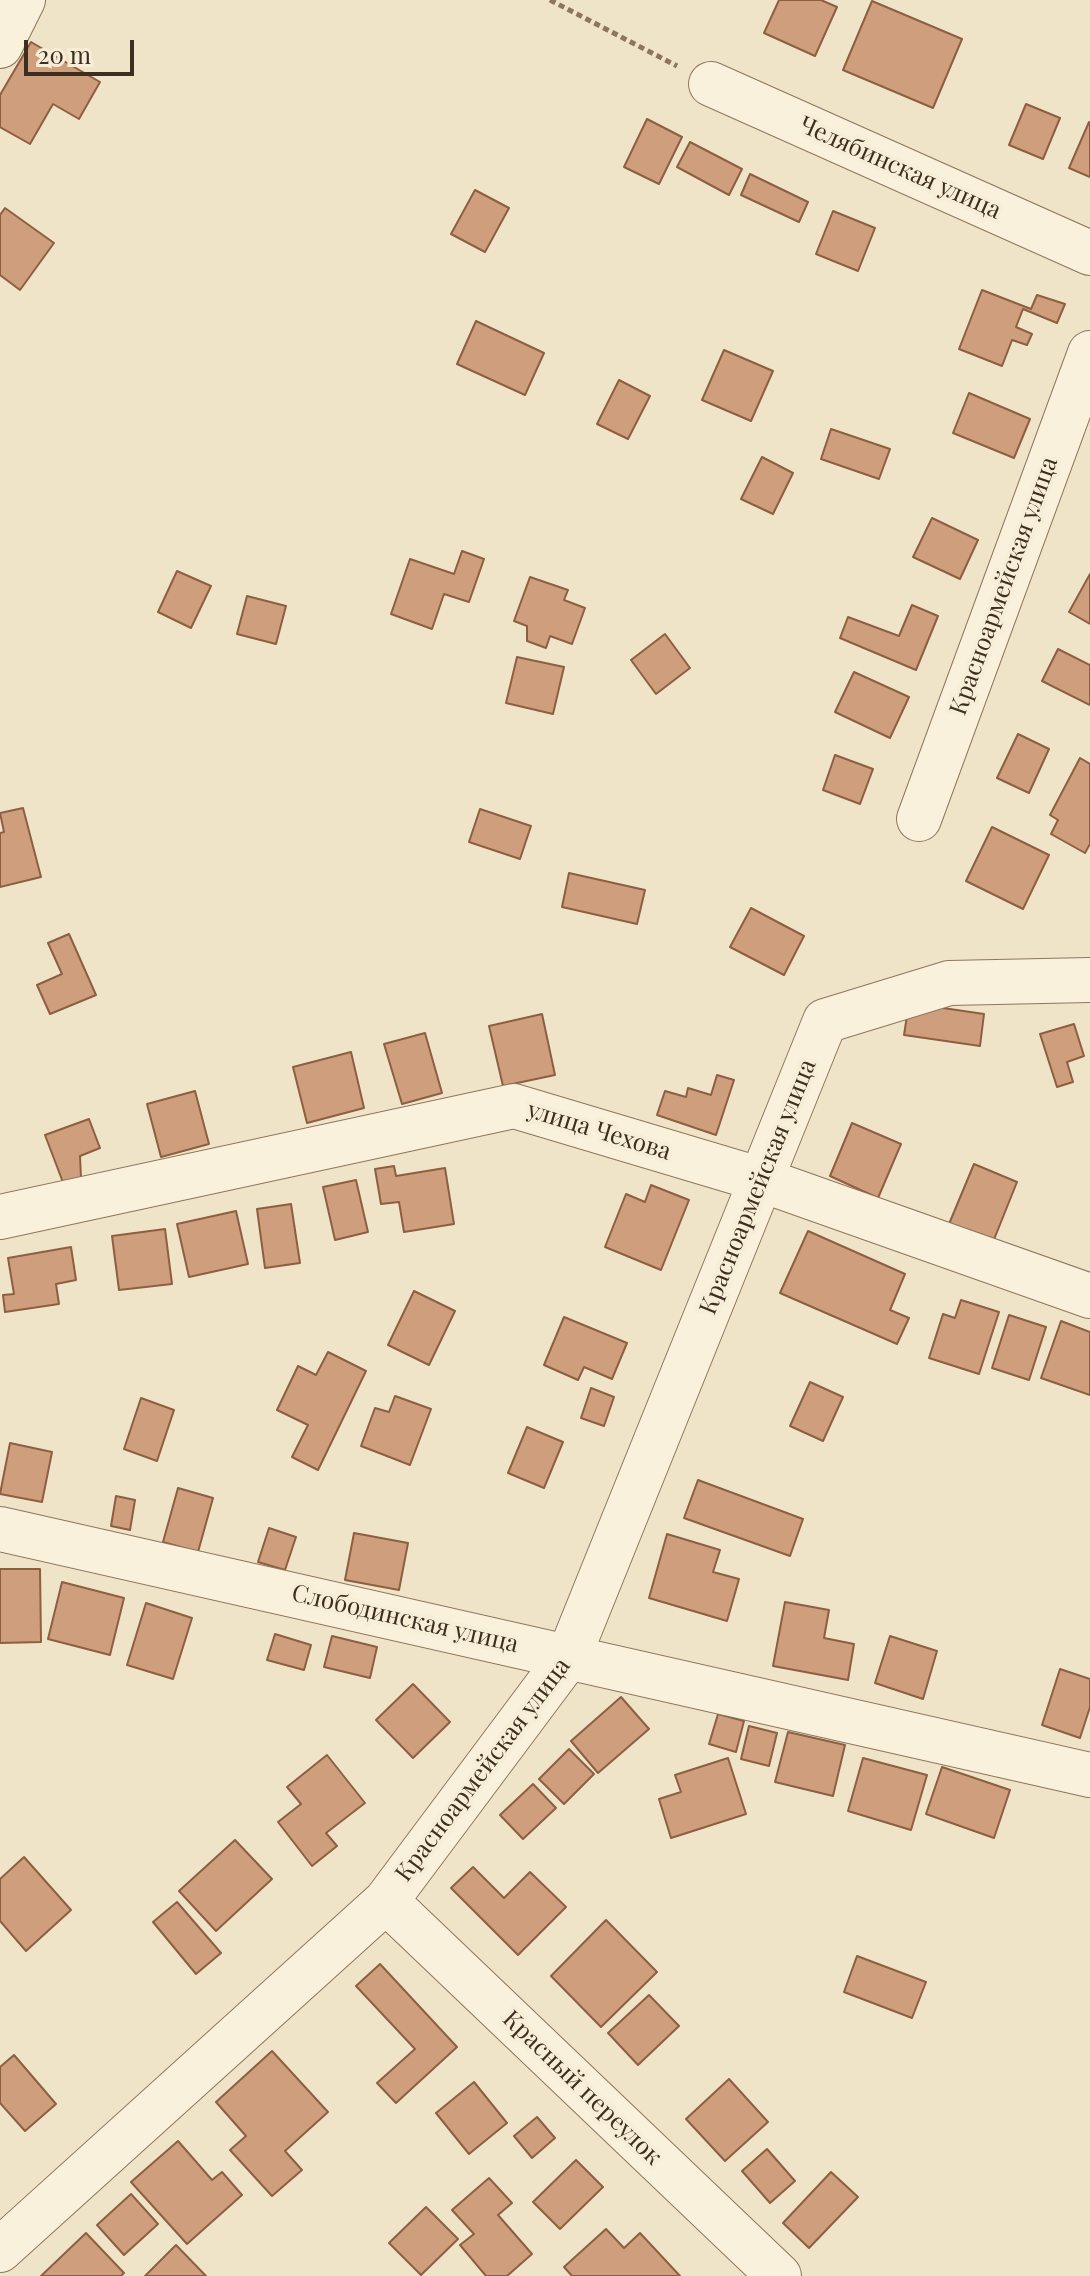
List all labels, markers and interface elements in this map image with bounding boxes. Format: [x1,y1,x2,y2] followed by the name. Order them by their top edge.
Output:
[28,24,138,74] scale bar
[38,38,91,70] text: 20 m
[795,111,1005,225] street label: Челябинская улица
[944,453,1064,719] street label: Красноармейская улица
[694,1055,822,1319] street label: Красноармейская улица
[524,1096,674,1166] street label: улица Чехова
[289,1579,521,1659] street label: Слободинская улица
[389,1652,577,1888] street label: Красноармейская улица
[496,2005,668,2171] street label: Красный переулок

